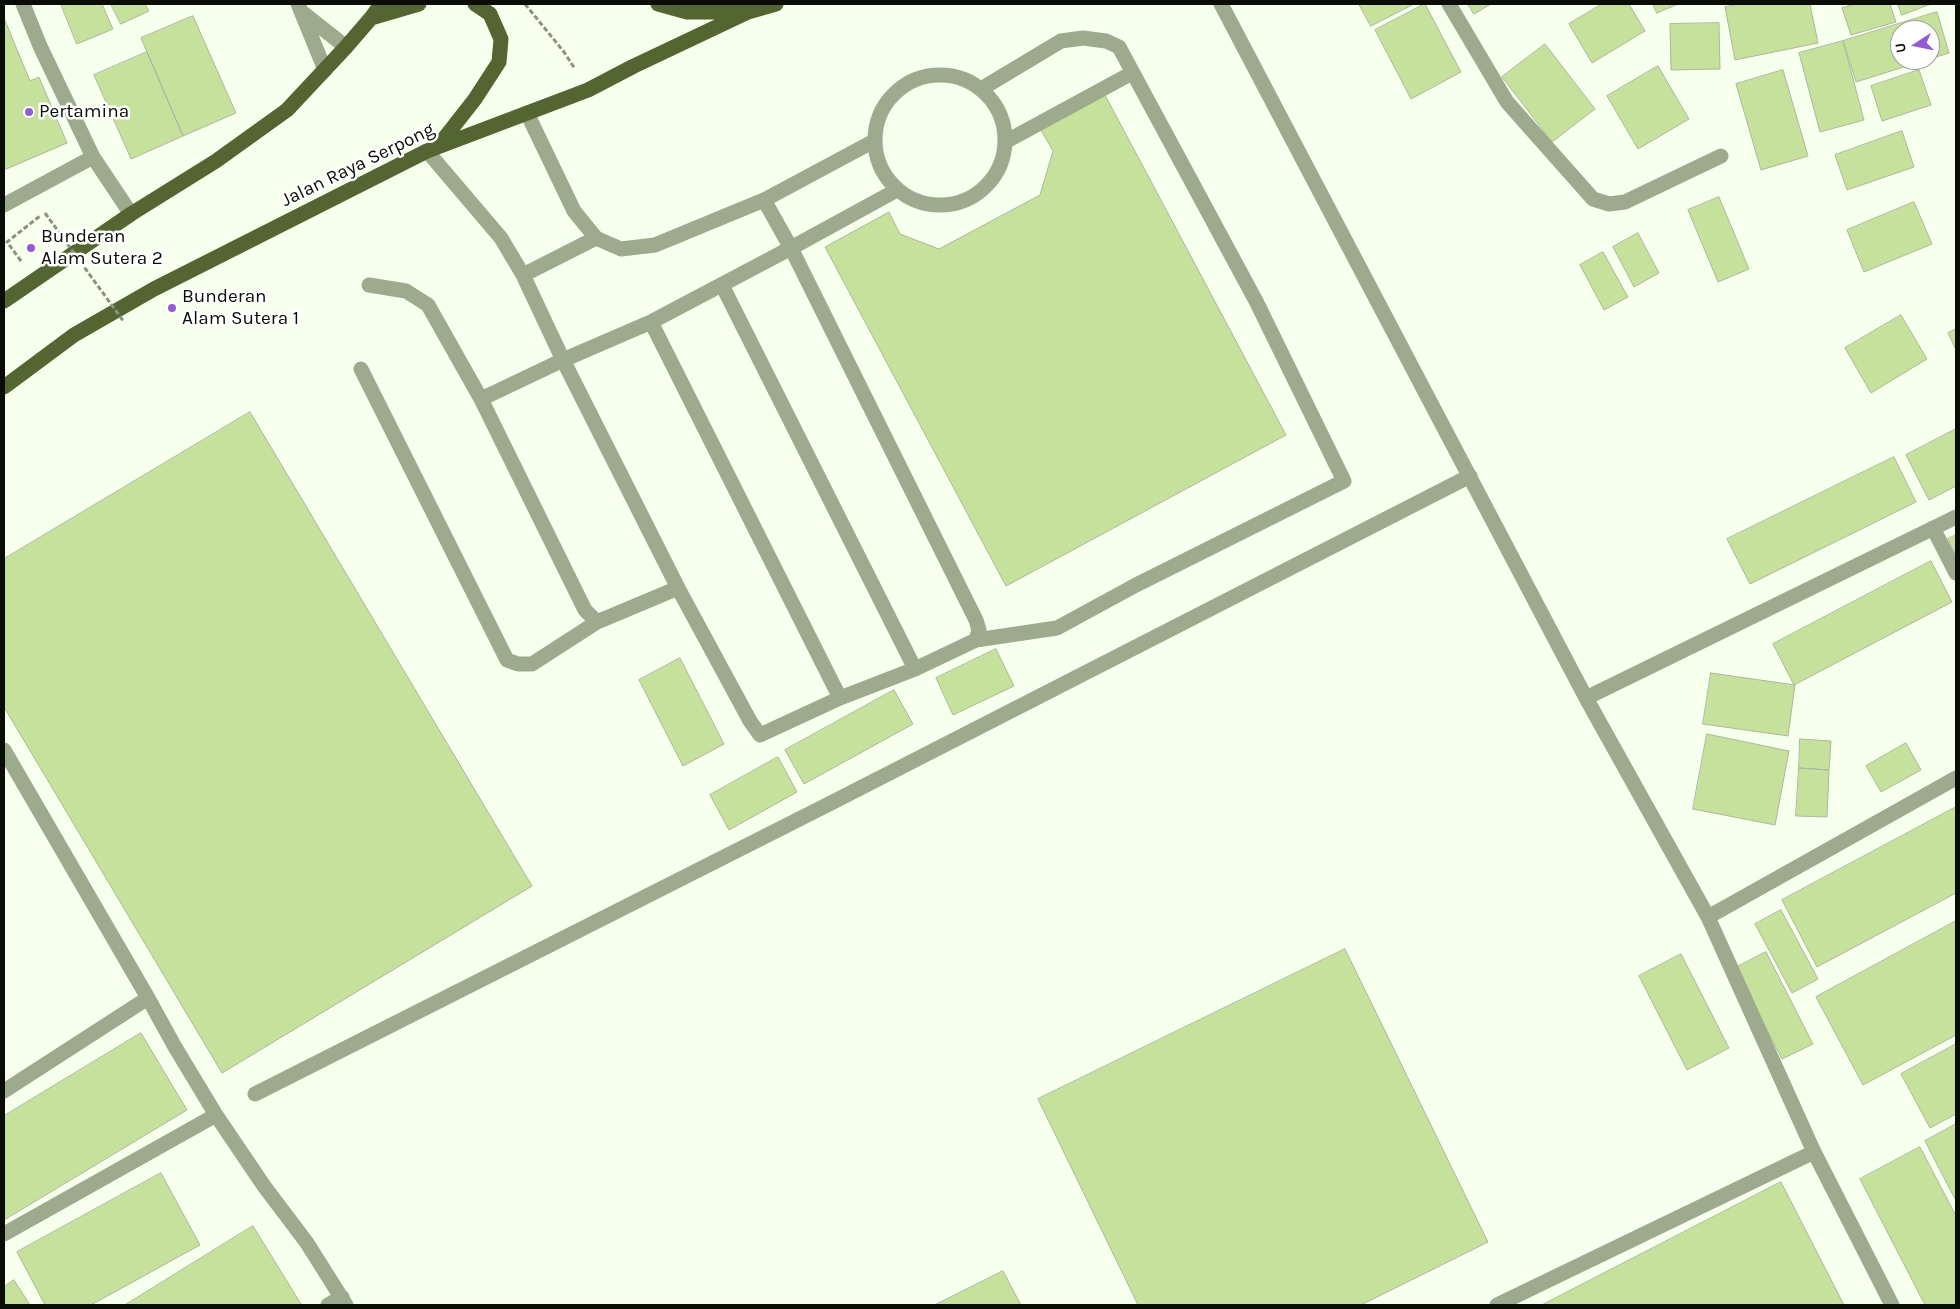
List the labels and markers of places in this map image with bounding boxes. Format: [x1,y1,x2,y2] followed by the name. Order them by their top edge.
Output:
[39,101,129,123] place label: Pertamina
[23,106,35,118] marker: Pertamina
[41,226,163,270] place label: Bunderan Alam Sutera 2
[25,242,37,254] marker: Bunderan Alam Sutera 2
[182,286,299,330] place label: Bunderan Alam Sutera 1
[166,302,178,314] marker: Bunderan Alam Sutera 1

